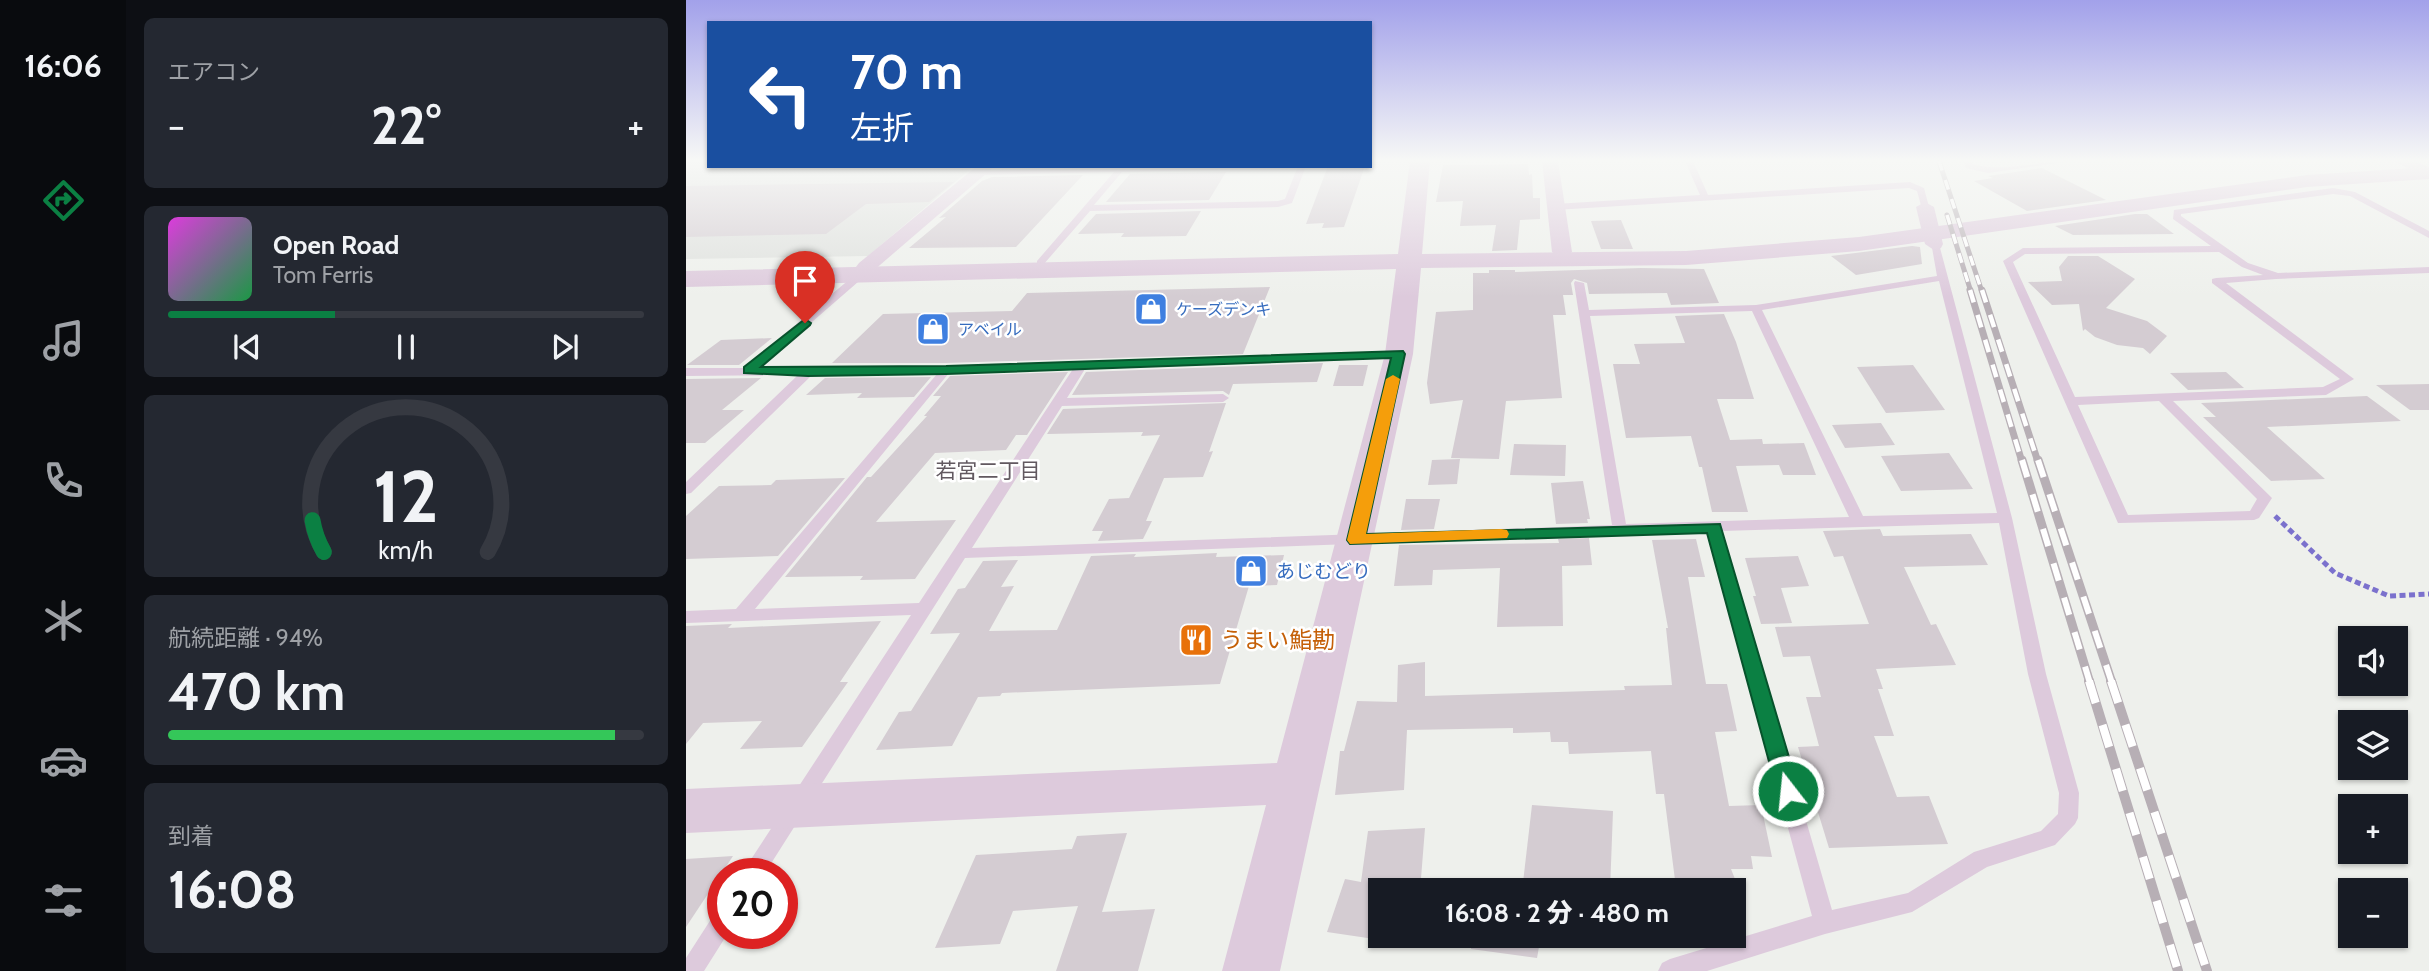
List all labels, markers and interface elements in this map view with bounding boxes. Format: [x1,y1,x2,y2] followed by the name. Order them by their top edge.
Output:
[850,42,963,101] text: 70 m
[24,46,102,85] text: 16:06
[735,49,826,140] icon: left
[168,58,260,86] text: エアコン
[371,94,441,157] text: 22°
[168,102,185,149] text: −
[627,102,644,149] text: +
[850,108,914,147] text: 左折
[39,176,88,225] icon: directions
[273,229,399,261] text: Open Road
[775,251,835,323] pin
[273,261,373,289] text: Tom Ferris
[786,262,824,300] icon: arrive
[1132,290,1170,328] shop icon: ケーズデンキ
[1176,300,1271,319] place label: ケーズデンキ
[914,310,952,348] shop icon: アベイル
[39,316,88,365] icon: music
[958,320,1022,339] place label: アベイル
[228,328,266,366] icon: previous
[387,328,425,366] icon: pause
[546,328,584,366] icon: next
[373,452,439,540] text: 12
[39,456,88,505] icon: phone
[936,458,1041,483] district label: 若宮二丁目
[379,534,433,564] text: km/h
[1232,552,1270,590] shop icon: あじむどり
[1276,560,1371,583] place label: あじむどり
[39,596,88,645] icon: climate
[1177,621,1215,659] restaurant icon: うまい鮨勘
[168,624,323,652] text: 航続距離 · 94%
[1220,626,1335,654] place label: うまい鮨勘
[2338,626,2408,948] map controls
[2338,626,2408,696] button: sound
[168,660,345,723] text: 470 km
[2338,710,2408,780] button: layers
[39,736,88,785] icon: car
[1751,754,1825,828] position arrow
[2338,794,2408,864] button: +
[168,822,214,850] text: 到着
[168,858,296,921] text: 16:08
[707,858,798,949] speed limit sign: 20
[39,876,88,925] icon: filters
[2338,878,2408,948] button: −
[1445,897,1669,929] text: 16:08 · 2 分 · 480 m

